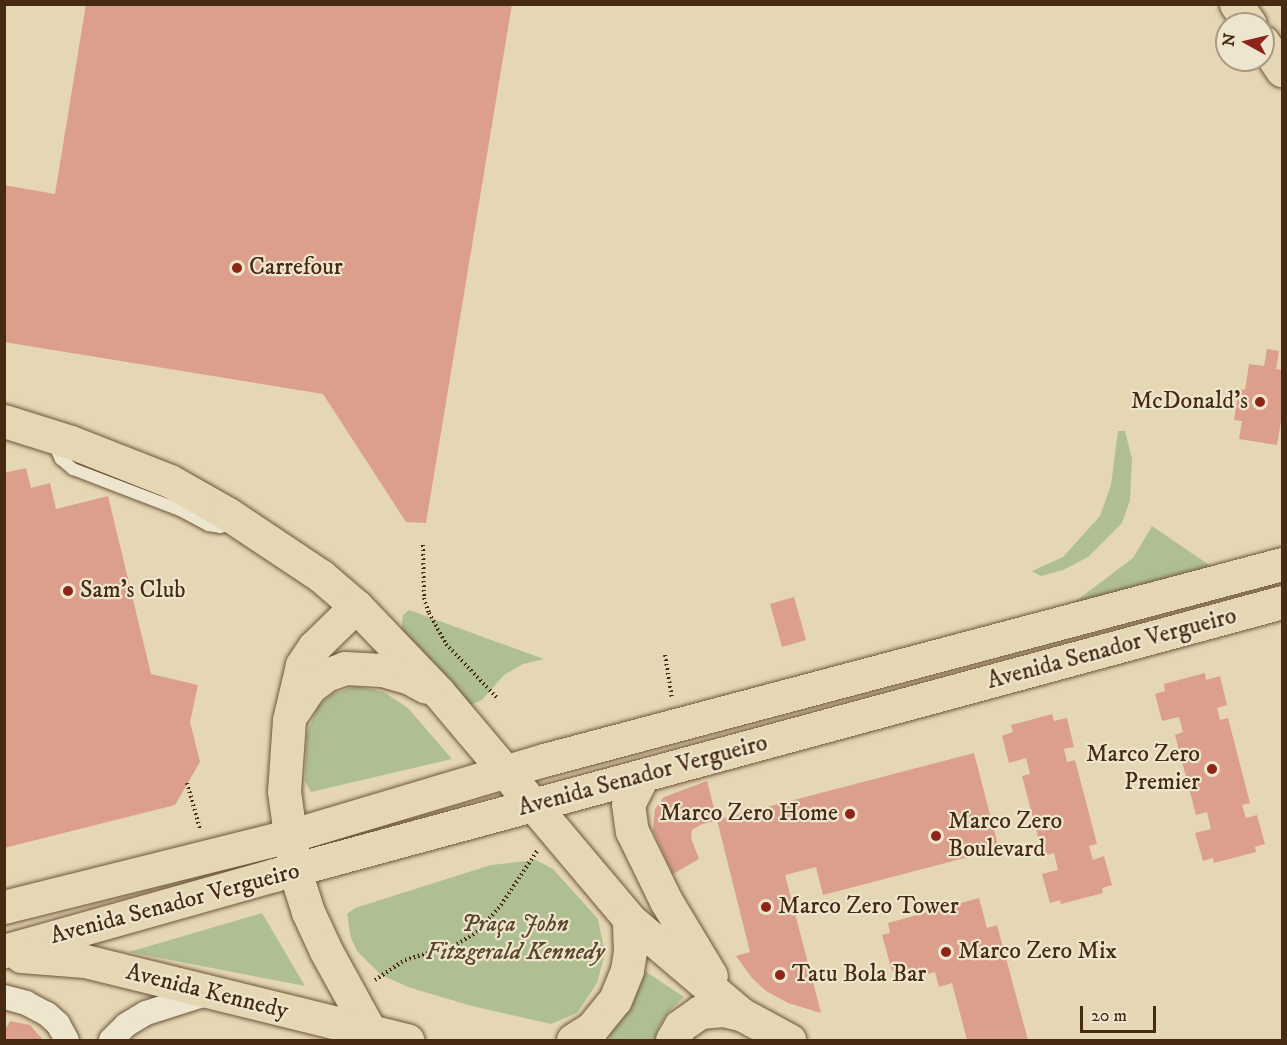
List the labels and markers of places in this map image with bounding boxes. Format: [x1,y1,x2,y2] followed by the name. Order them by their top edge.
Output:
[249,254,343,282] place label: Carrefour
[230,261,244,275] marker: Carrefour
[1131,388,1248,416] place label: McDonald's
[1253,395,1267,409] marker: McDonald's
[80,577,186,605] place label: Sam's Club
[61,584,75,598] marker: Sam's Club
[1086,741,1200,797] place label: Marco Zero Premier
[1205,762,1219,776] marker: Marco Zero Premier
[659,800,838,828] place label: Marco Zero Home
[843,807,857,821] marker: Marco Zero Home
[948,808,1062,864] place label: Marco Zero Boulevard
[929,829,943,843] marker: Marco Zero Boulevard
[778,893,959,921] place label: Marco Zero Tower
[759,900,773,914] marker: Marco Zero Tower
[958,938,1117,966] place label: Marco Zero Mix
[939,945,953,959] marker: Marco Zero Mix
[792,961,926,989] place label: Tatu Bola Bar
[773,968,787,982] marker: Tatu Bola Bar

